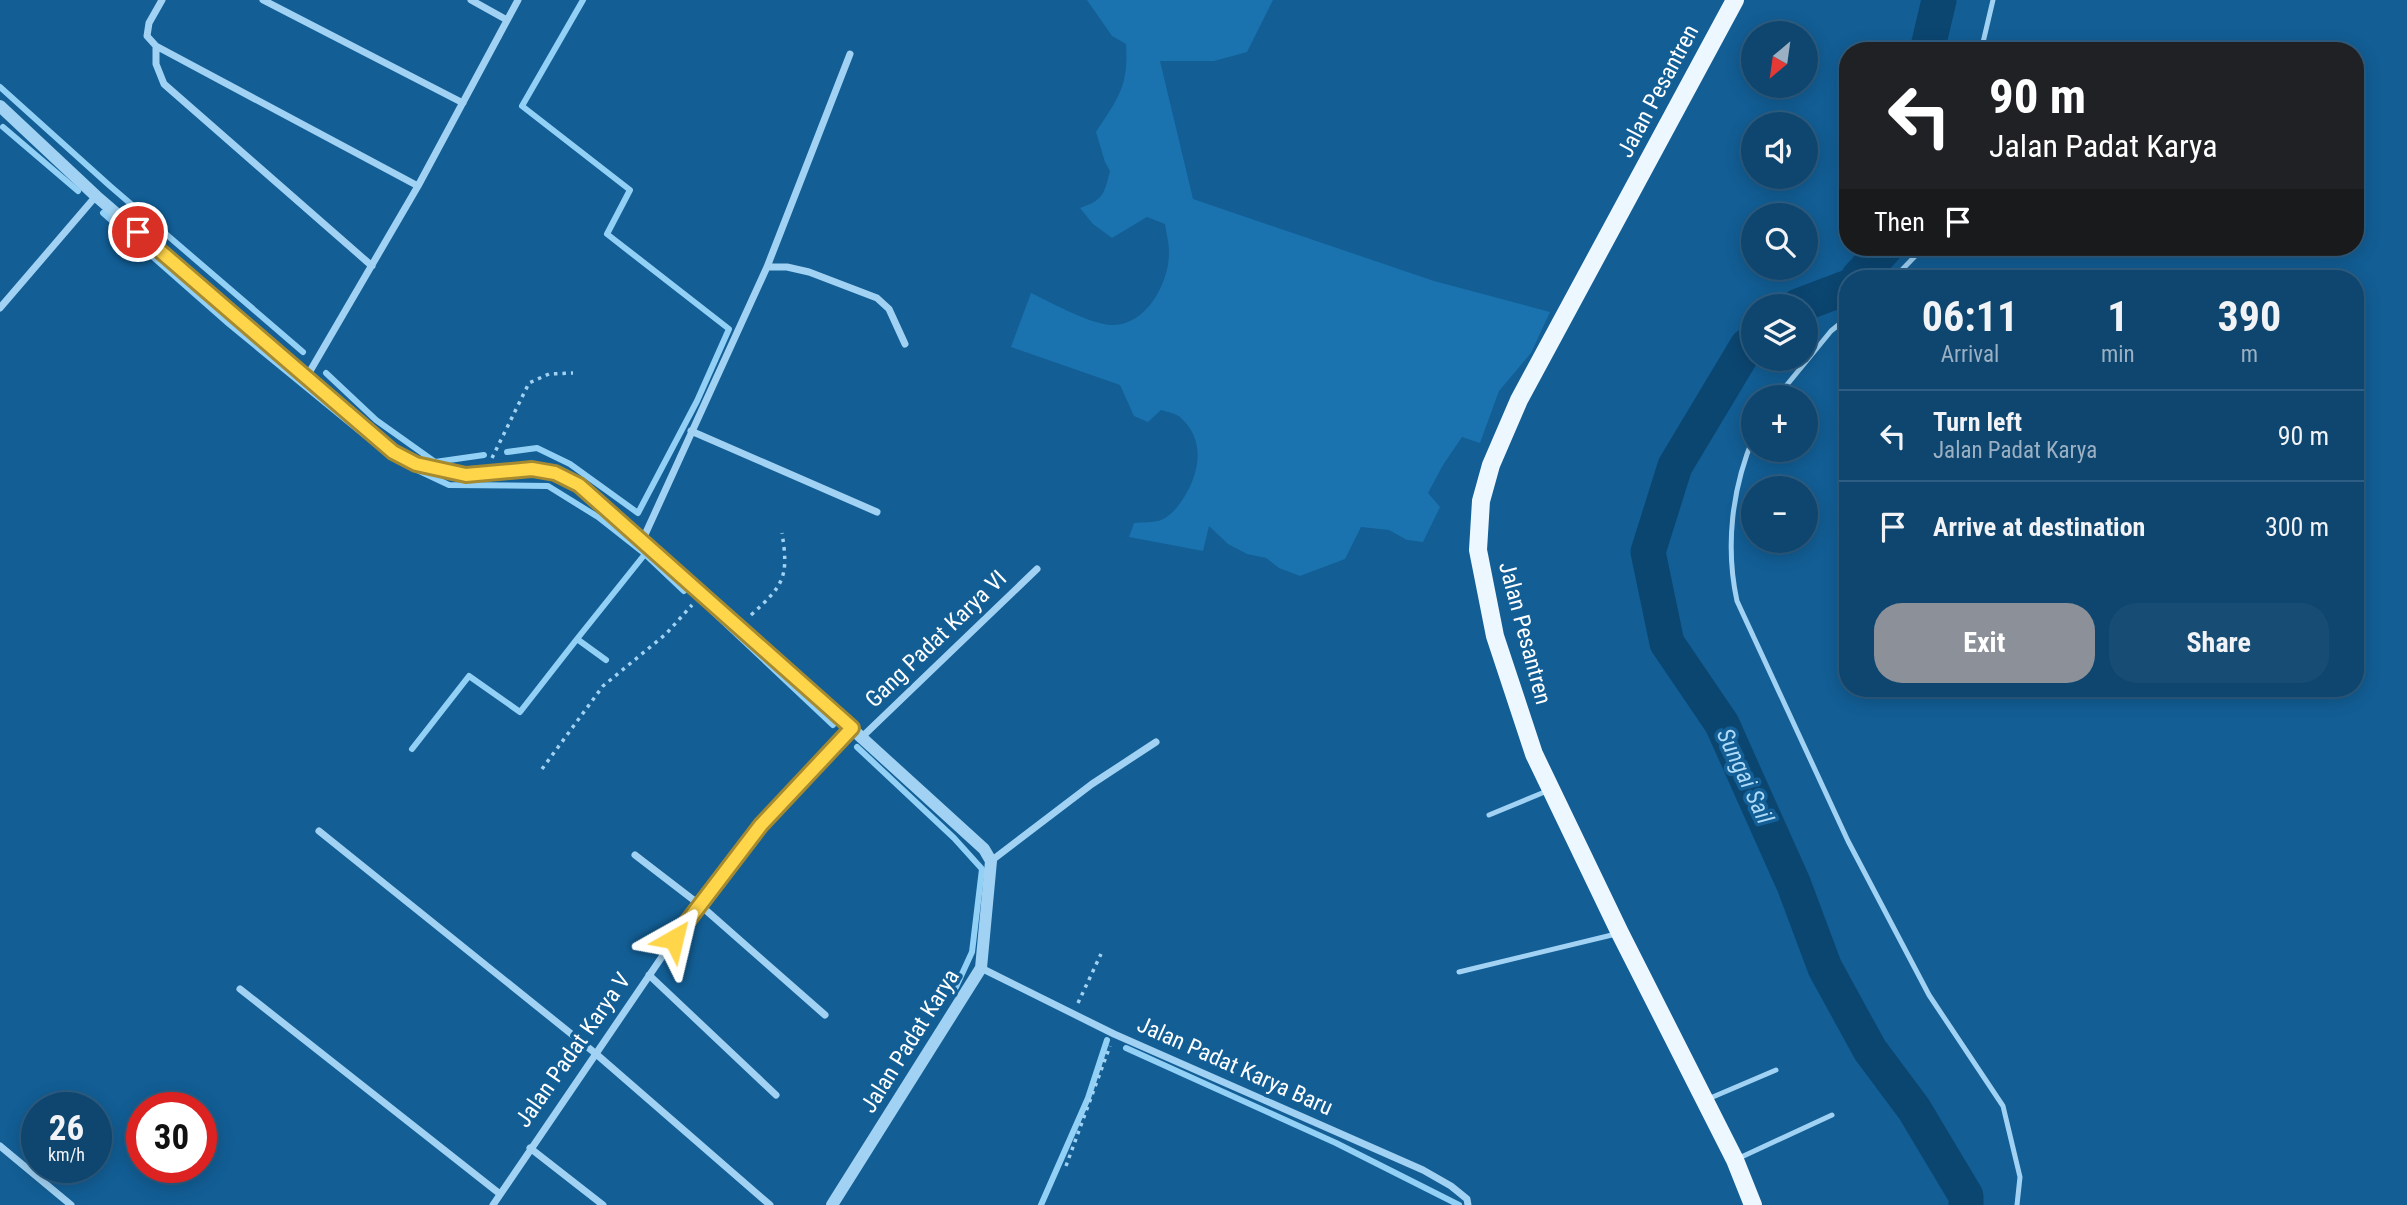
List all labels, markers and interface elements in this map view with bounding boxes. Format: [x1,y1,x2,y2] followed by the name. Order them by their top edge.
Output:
[1612,20,1704,162] street label: Jalan Pesantren
[1741,21,1818,98] north arrow
[1741,21,1818,553] map controls
[1989,68,2086,125] text: 90 m
[1874,70,1965,161] icon: left
[1741,112,1818,189] button: sound
[1989,127,2217,165] text: Jalan Padat Karya
[108,202,168,262] pin
[1741,203,1818,280] button: search
[1939,203,1977,241] icon: arrive
[1874,207,1925,237] text: Then
[119,213,157,251] icon: arrive
[1922,292,2018,341] text: 06:11
[2107,292,2128,341] text: 1
[2217,292,2281,341] text: 390
[1741,294,1818,371] button: layers
[1941,341,1999,368] text: Arrival
[2101,341,2135,368] text: min
[2241,341,2258,368] text: m
[1741,385,1818,462] button: +
[1933,407,2022,437] text: Turn left
[1874,417,1912,455] icon: left
[2278,421,2329,451] text: 90 m
[1933,437,2097,464] text: Jalan Padat Karya
[1741,476,1818,553] button: −
[1874,508,1912,546] icon: arrive
[1933,512,2145,542] text: Arrive at destination
[2265,512,2329,542] text: 300 m
[1493,559,1557,707] street label: Jalan Pesantren
[860,565,1012,713] street label: Gang Padat Karya VI
[1874,603,2095,683] button: Exit
[2109,603,2329,683] button: Share
[1711,724,1780,829] water label: Sungai Sail
[637,902,711,976] position arrow
[855,964,965,1118] street label: Jalan Padat Karya
[510,967,636,1132] street label: Jalan Padat Karya V
[1133,1011,1337,1121] street label: Jalan Padat Karya Baru
[126,1092,217,1183] speed limit sign: 30
[49,1108,84,1149] text: 26
[48,1144,85,1165] text: km/h

